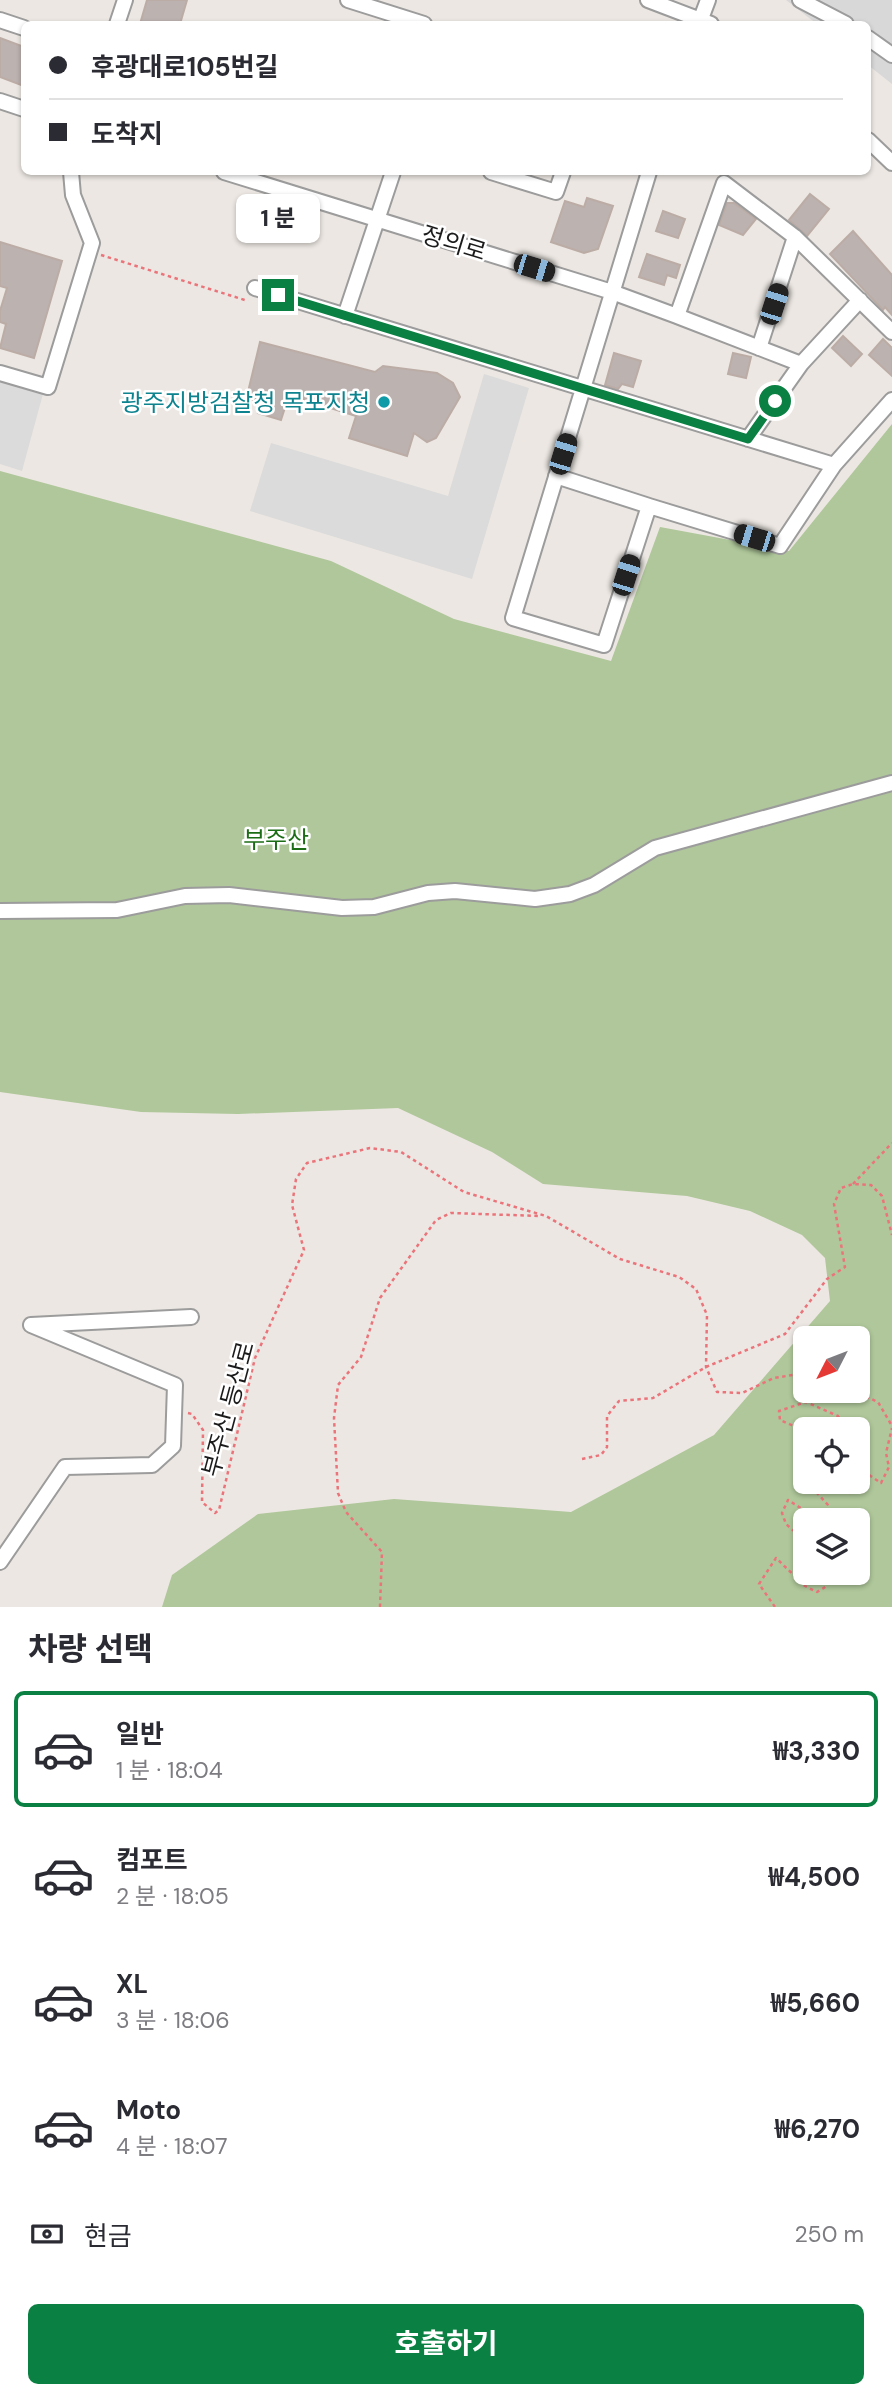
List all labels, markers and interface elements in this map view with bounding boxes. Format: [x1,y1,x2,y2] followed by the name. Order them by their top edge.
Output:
[91,50,278,84] text: 후광대로105번길
[91,117,163,151] text: 도착지
[236,194,320,243] callout: 1 분
[261,203,295,233] text: 1 분
[418,218,490,268] street label: 정의로
[511,252,558,284] car
[262,279,294,311] route end
[758,281,791,327] car
[759,385,791,417] route start
[121,387,370,418] place label: 광주지방검찰청 목포지청
[376,394,392,410] marker: 광주지방검찰청 목포지청
[547,431,580,477] car
[731,522,778,554] car
[610,552,643,598] car
[243,824,309,855] park label: 부주산
[793,1326,870,1404] north arrow
[793,1326,870,1585] map controls
[195,1338,261,1480] street label: 부주산 등산로
[793,1417,870,1494] button: locate
[793,1508,870,1585] button: layers
[28,1628,153,1670] text: 차량 선택
[116,1717,164,1751] text: 일반
[32,1718,95,1781] icon: car
[773,1734,860,1768] text: ₩3,330
[116,1755,223,1785] text: 1 분 · 18:04
[116,1843,188,1877] text: 컴포트
[32,1844,95,1907] icon: car
[769,1860,860,1894] text: ₩4,500
[116,1881,229,1911] text: 2 분 · 18:05
[116,1967,148,2001] text: XL
[32,1970,95,2033] icon: car
[771,1986,860,2020] text: ₩5,660
[116,2005,230,2035] text: 3 분 · 18:06
[116,2093,181,2127] text: Moto
[32,2096,95,2159] icon: car
[775,2112,860,2146] text: ₩6,270
[116,2131,228,2161] text: 4 분 · 18:07
[28,2215,66,2253] icon: cash
[84,2219,132,2253] text: 현금
[794,2219,864,2249] text: 250 m
[28,2304,864,2384] button: 호출하기

